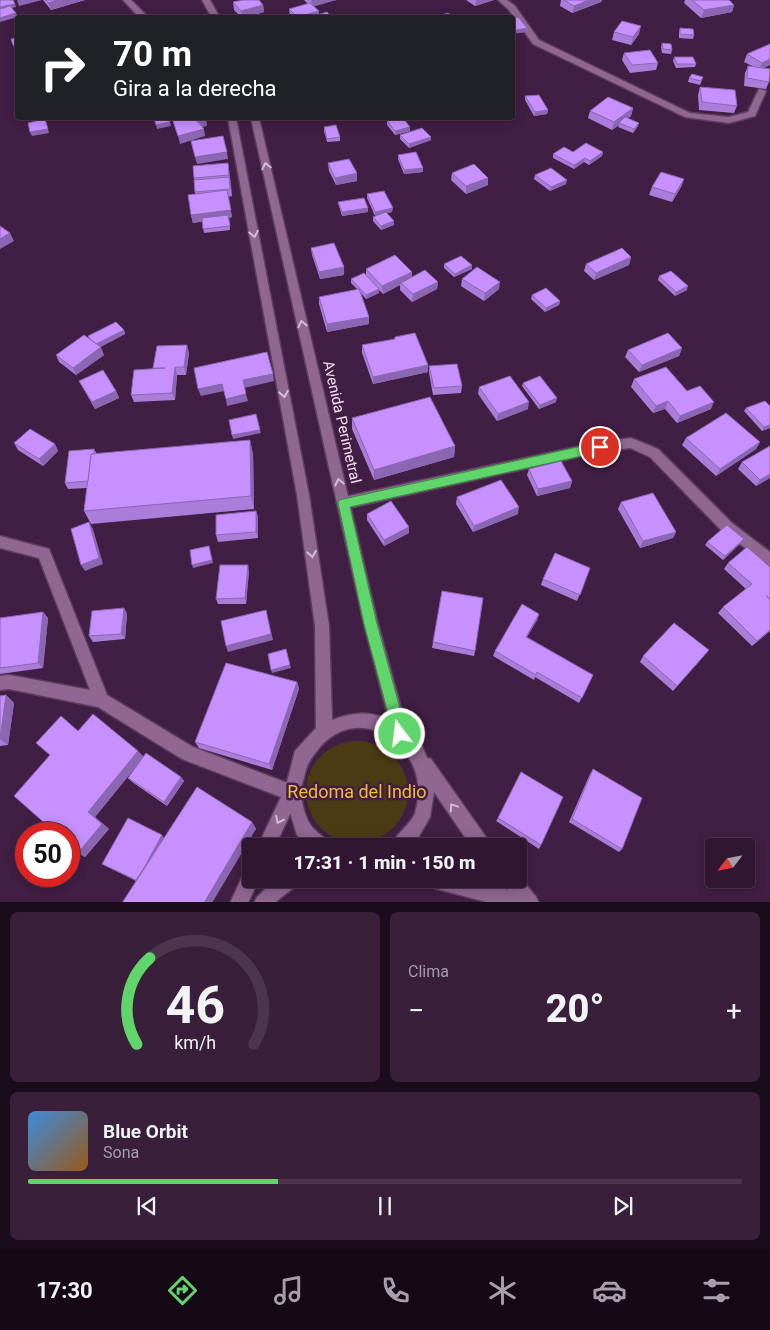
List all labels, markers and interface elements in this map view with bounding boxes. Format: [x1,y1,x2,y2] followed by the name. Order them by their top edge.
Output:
[113,34,192,75] text: 70 m
[30,35,95,100] icon: right
[113,76,277,101] text: Gira a la derecha
[261,161,272,170] one-way arrow
[248,230,258,239] one-way arrow
[297,320,308,328] one-way arrow
[319,359,365,485] street label: Avenida Perimetral
[278,390,288,398] one-way arrow
[579,426,621,468] pin
[586,433,614,461] icon: arrive
[334,478,345,487] one-way arrow
[306,550,316,558] one-way arrow
[373,707,425,759] position arrow
[287,781,427,802] park label: Redoma del Indio
[450,803,460,812] one-way arrow
[275,815,286,824] one-way arrow
[15,822,80,887] speed limit sign: 50
[705,838,755,888] north arrow
[705,838,755,888] map controls
[293,851,476,874] text: 17:31 · 1 min · 150 m
[408,962,449,981] text: Clima
[165,975,225,1036] text: 46
[546,987,604,1031] text: 20°
[408,994,424,1027] text: −
[726,994,742,1027] text: +
[174,1032,216,1053] text: km/h
[103,1120,188,1143] text: Blue Orbit
[103,1143,139,1162] text: Sona
[133,1192,161,1220] icon: previous
[371,1192,399,1220] icon: pause
[609,1192,637,1220] icon: next
[165,1273,200,1308] icon: directions
[271,1273,306,1308] icon: music
[378,1273,413,1308] icon: phone
[485,1273,520,1308] icon: climate
[592,1273,627,1308] icon: car
[699,1273,734,1308] icon: filters
[36,1278,93,1303] text: 17:30

